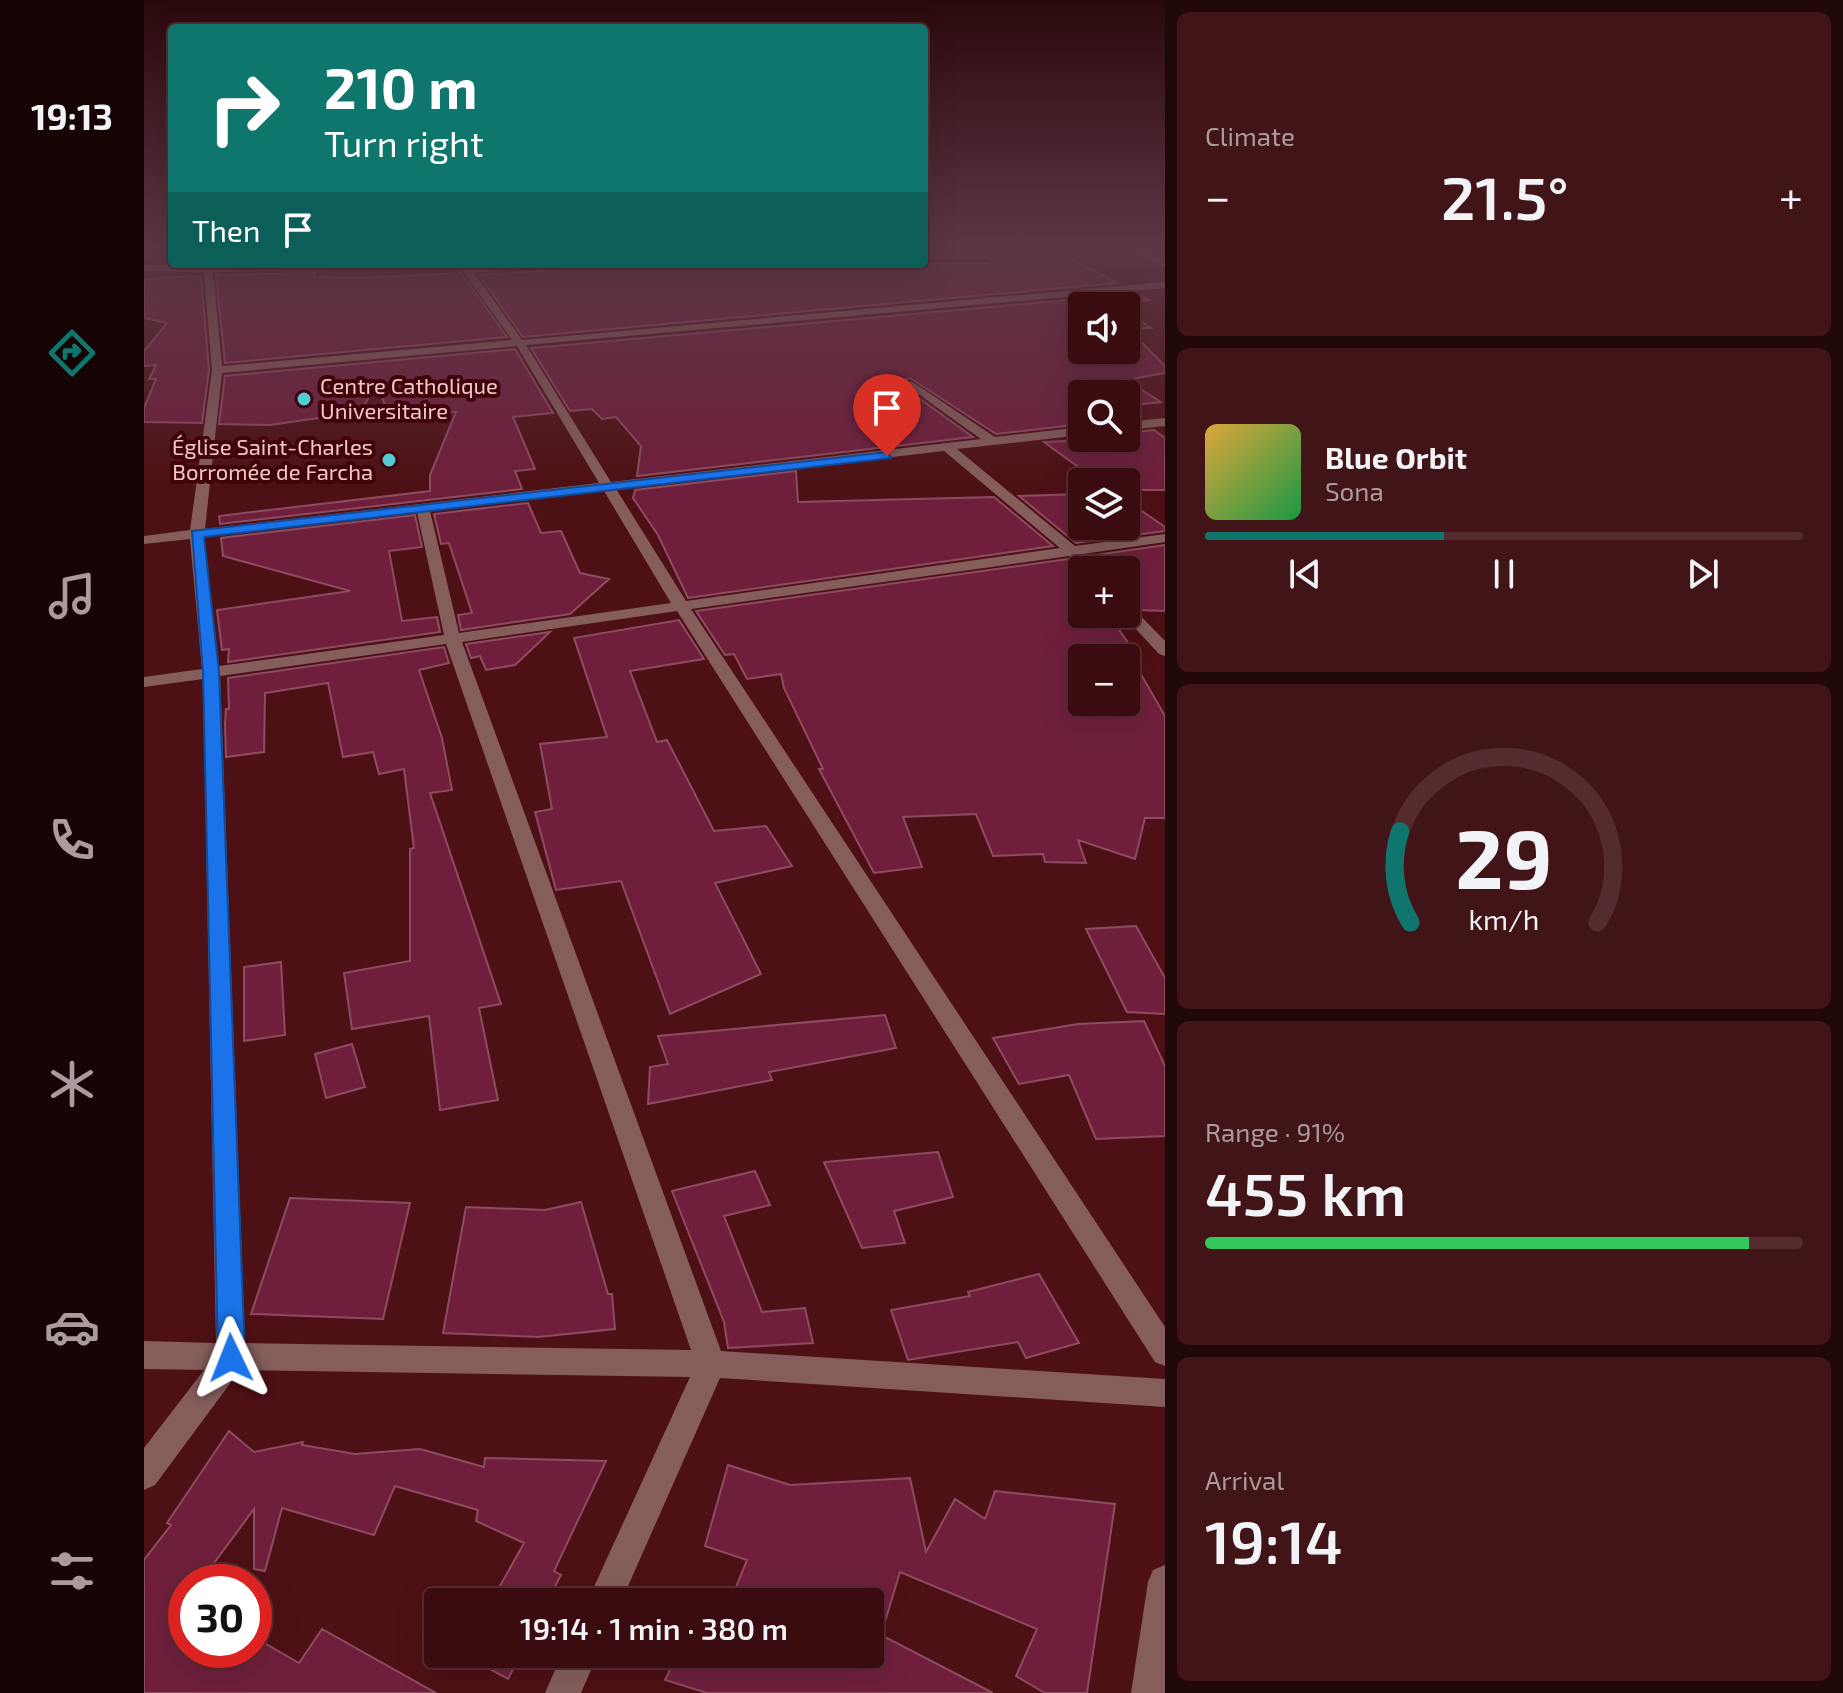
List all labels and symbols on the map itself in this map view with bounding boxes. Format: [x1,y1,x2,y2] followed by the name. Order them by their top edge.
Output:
[320,372,498,423] place label: Centre Catholique Universitaire
[853,374,921,456] pin
[295,390,313,408] marker: Centre Catholique Universitaire
[172,433,373,484] place label: Église Saint-Charles Borromée de Farcha
[380,451,398,469] marker: Église Saint-Charles Borromée de Farcha
[189,1316,273,1400] position arrow
[168,1564,272,1668] speed limit sign: 30

